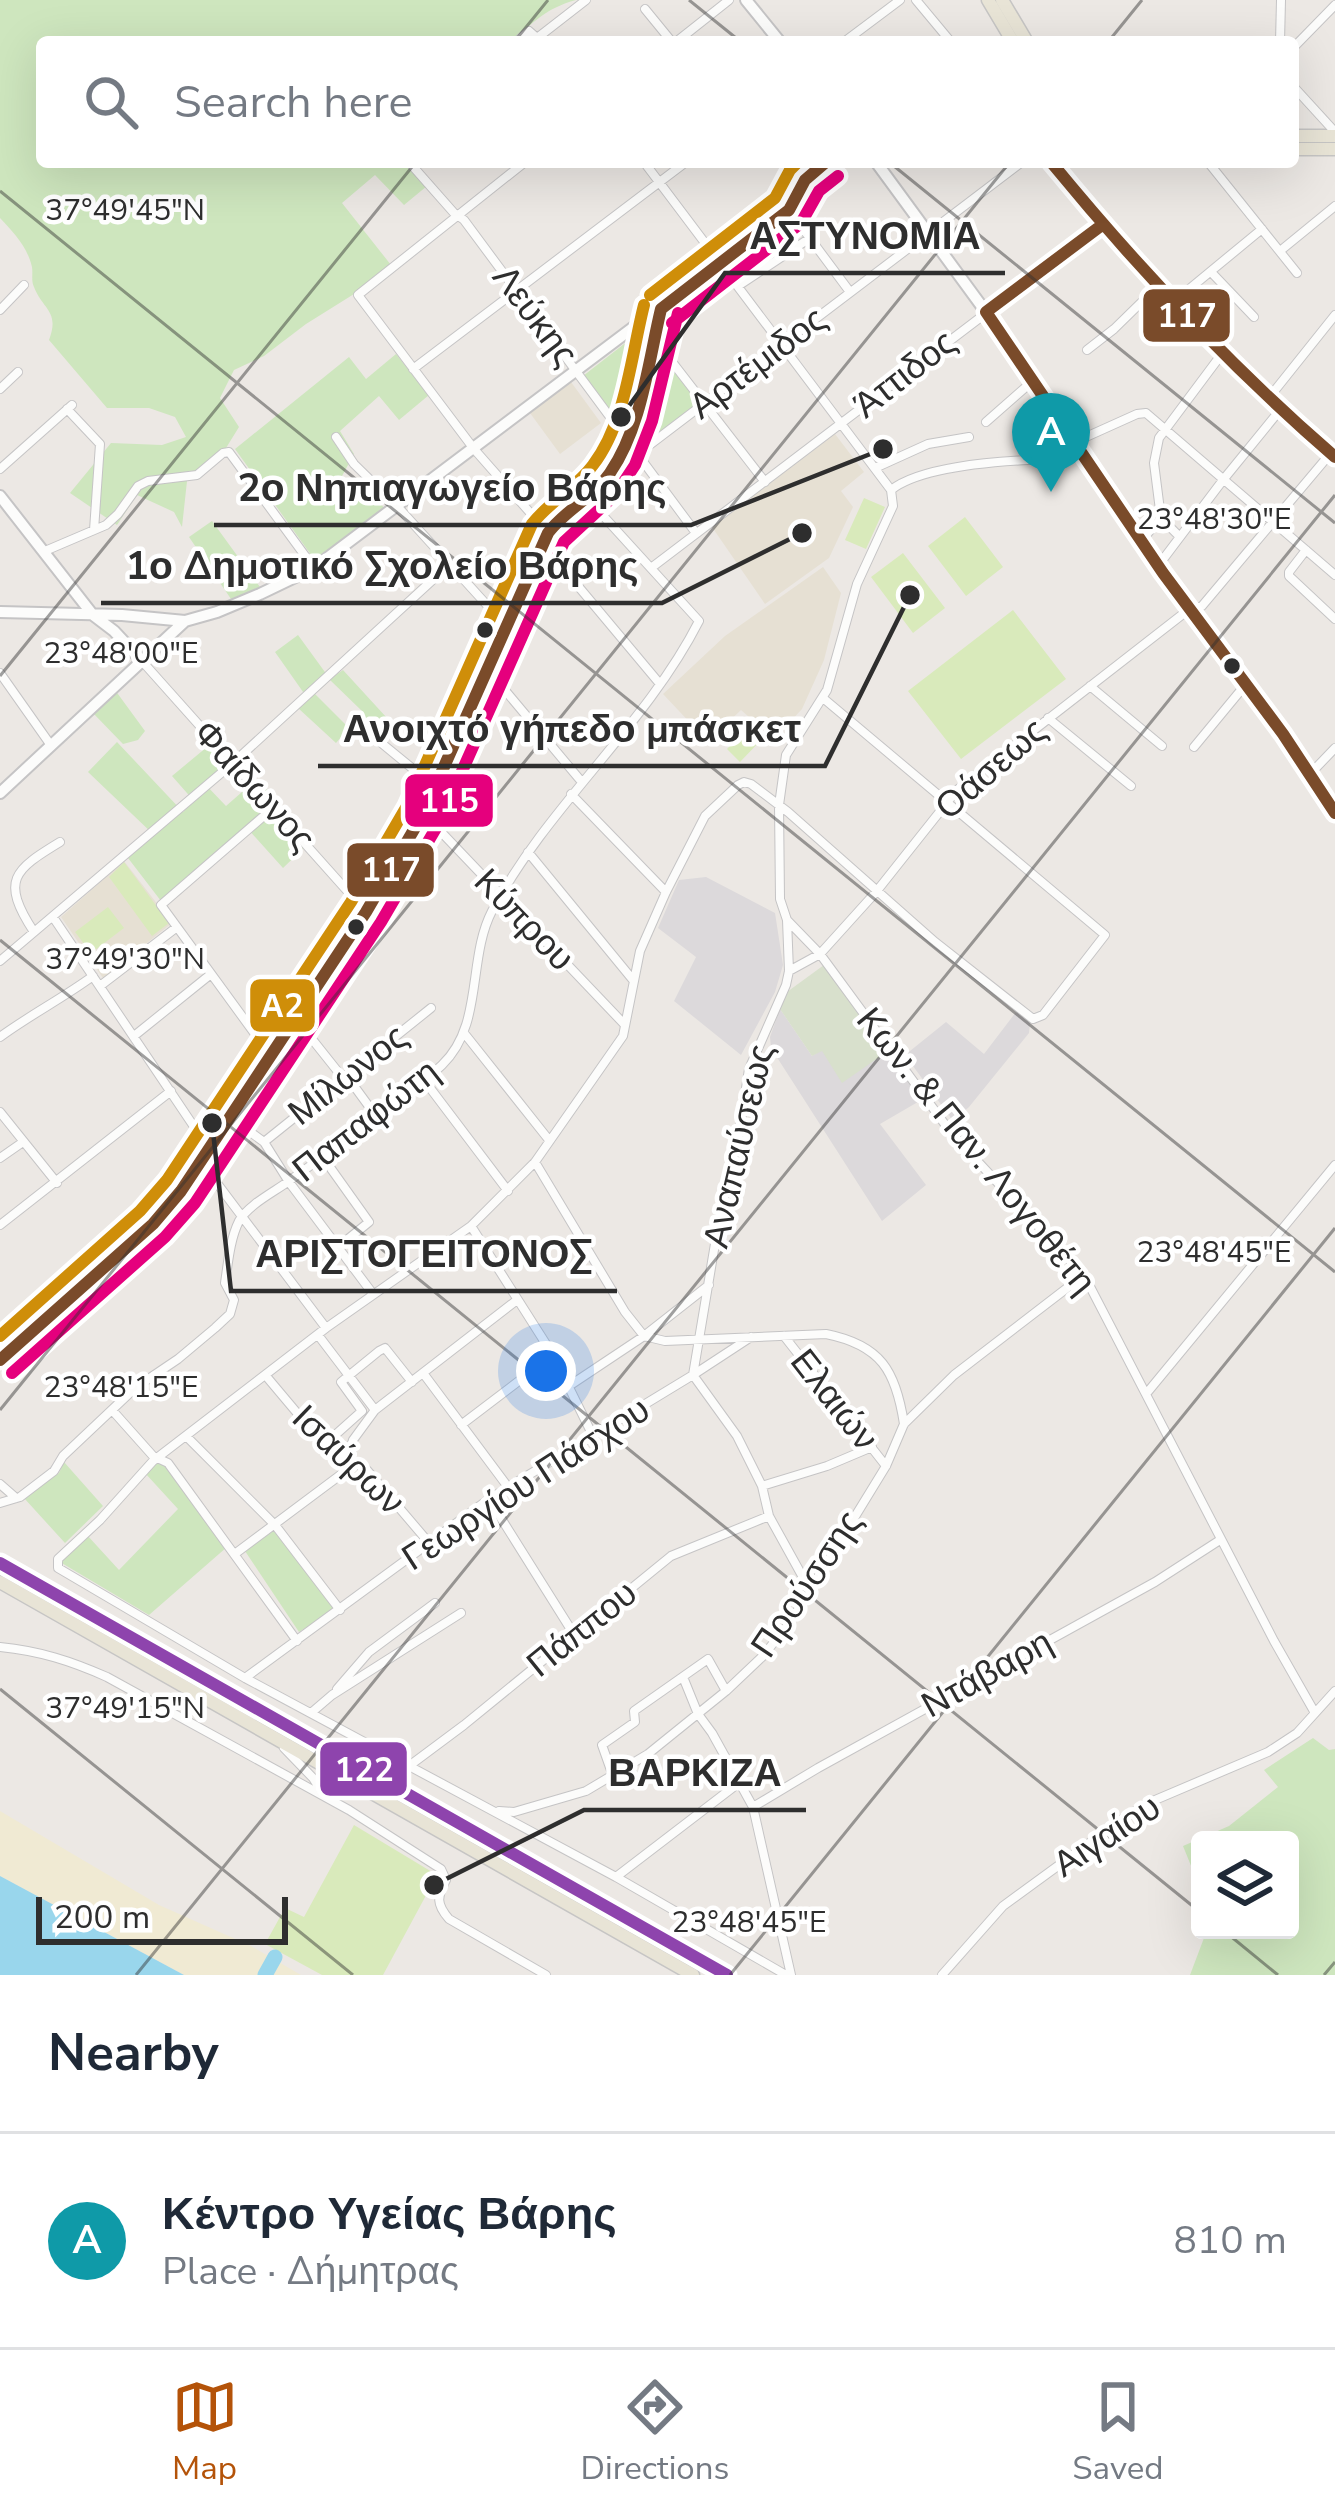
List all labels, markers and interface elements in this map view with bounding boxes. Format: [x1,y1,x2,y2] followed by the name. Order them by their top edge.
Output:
[36,36,1299,168] search box
[78,69,144,135] icon: search
[174,72,413,133] text: Search here
[45,190,205,231] text: 37°49'45"N
[725,198,1005,273] callout: ΑΣΤΥΝΟΜΙΑ
[749,210,981,263] text: ΑΣΤΥΝΟΜΙΑ
[481,255,589,377] street label: Λεύκης
[1141,287,1232,344] line badge: 117
[1157,294,1217,339] text: 117
[679,295,837,431] street label: Αρτέμιδος
[843,318,967,430] street label: Άττιδος
[1012,393,1090,492] pin: A
[214,450,691,525] callout: 2ο Νηπιαγωγείο Βάρης
[237,462,667,515] text: 2ο Νηπιαγωγείο Βάρης
[1137,499,1291,540] text: 23°48'30"E
[101,528,662,603] callout: 1ο Δημοτικό Σχολείο Βάρης
[126,540,638,593] text: 1ο Δημοτικό Σχολείο Βάρης
[474,619,496,641] unlabelled marker
[44,633,198,674] text: 23°48'00"E
[1221,655,1243,677] unlabelled marker
[318,691,825,766] callout: Ανοιχτό γήπεδο μπάσκετ
[343,703,801,756] text: Ανοιχτό γήπεδο μπάσκετ
[925,707,1057,831] street label: Οάσεως
[182,710,326,862] street label: Φαίδωνος
[403,772,495,829] line badge: 115
[419,779,479,824] text: 115
[345,841,436,899] line badge: 117
[361,848,421,893] text: 117
[463,858,585,982] street label: Κύπρου
[345,916,367,938] unlabelled marker
[45,939,205,980] text: 37°49'30"N
[248,977,317,1034] line badge: Α2
[260,984,304,1029] text: Α2
[845,997,1107,1305] street label: Κων. & Παν. Λογοθέτη
[278,1013,418,1137] street label: Μίλωνος
[692,1039,786,1253] street label: Αναπαύσεως
[282,1048,450,1194] street label: Παπαφώτη
[231,1216,617,1291] callout: ΑΡΙΣΤΟΓΕΙΤΟΝΟΣ
[255,1228,593,1281] text: ΑΡΙΣΤΟΓΕΙΤΟΝΟΣ
[1137,1232,1291,1273] text: 23°48'45"E
[779,1339,889,1461] street label: Ελαιών
[516,1341,576,1401] your location
[44,1367,198,1408] text: 23°48'15"E
[393,1386,659,1582] street label: Γεωργίου Πάσχου
[281,1394,415,1526] street label: Ισαύρων
[740,1501,874,1667] street label: Προύσσης
[517,1569,647,1689] street label: Πάππου
[913,1618,1061,1730] street label: Ντάβαρη
[45,1688,205,1729] text: 37°49'15"N
[584,1735,806,1810] callout: ΒΑΡΚΙΖΑ
[318,1740,409,1798] line badge: 122
[608,1747,782,1800] text: ΒΑΡΚΙΖΑ
[334,1748,394,1793] text: 122
[1044,1783,1170,1889] street label: Αιγαίου
[1191,1831,1299,1939] map controls
[1191,1831,1299,1939] button: layers
[36,1891,288,1944] scale bar
[54,1895,150,1940] text: 200 m
[672,1902,826,1943] text: 23°48'45"E
[48,2018,219,2088] text: Nearby
[162,2184,617,2245] text: Κέντρο Υγείας Βάρης
[72,2214,102,2267] text: A
[1173,2214,1287,2267] text: 810 m
[162,2245,459,2298] text: Place · Δήμητρας
[172,2374,238,2491] tab: Map
[581,2374,729,2491] tab: Directions
[1072,2374,1163,2491] tab: Saved

